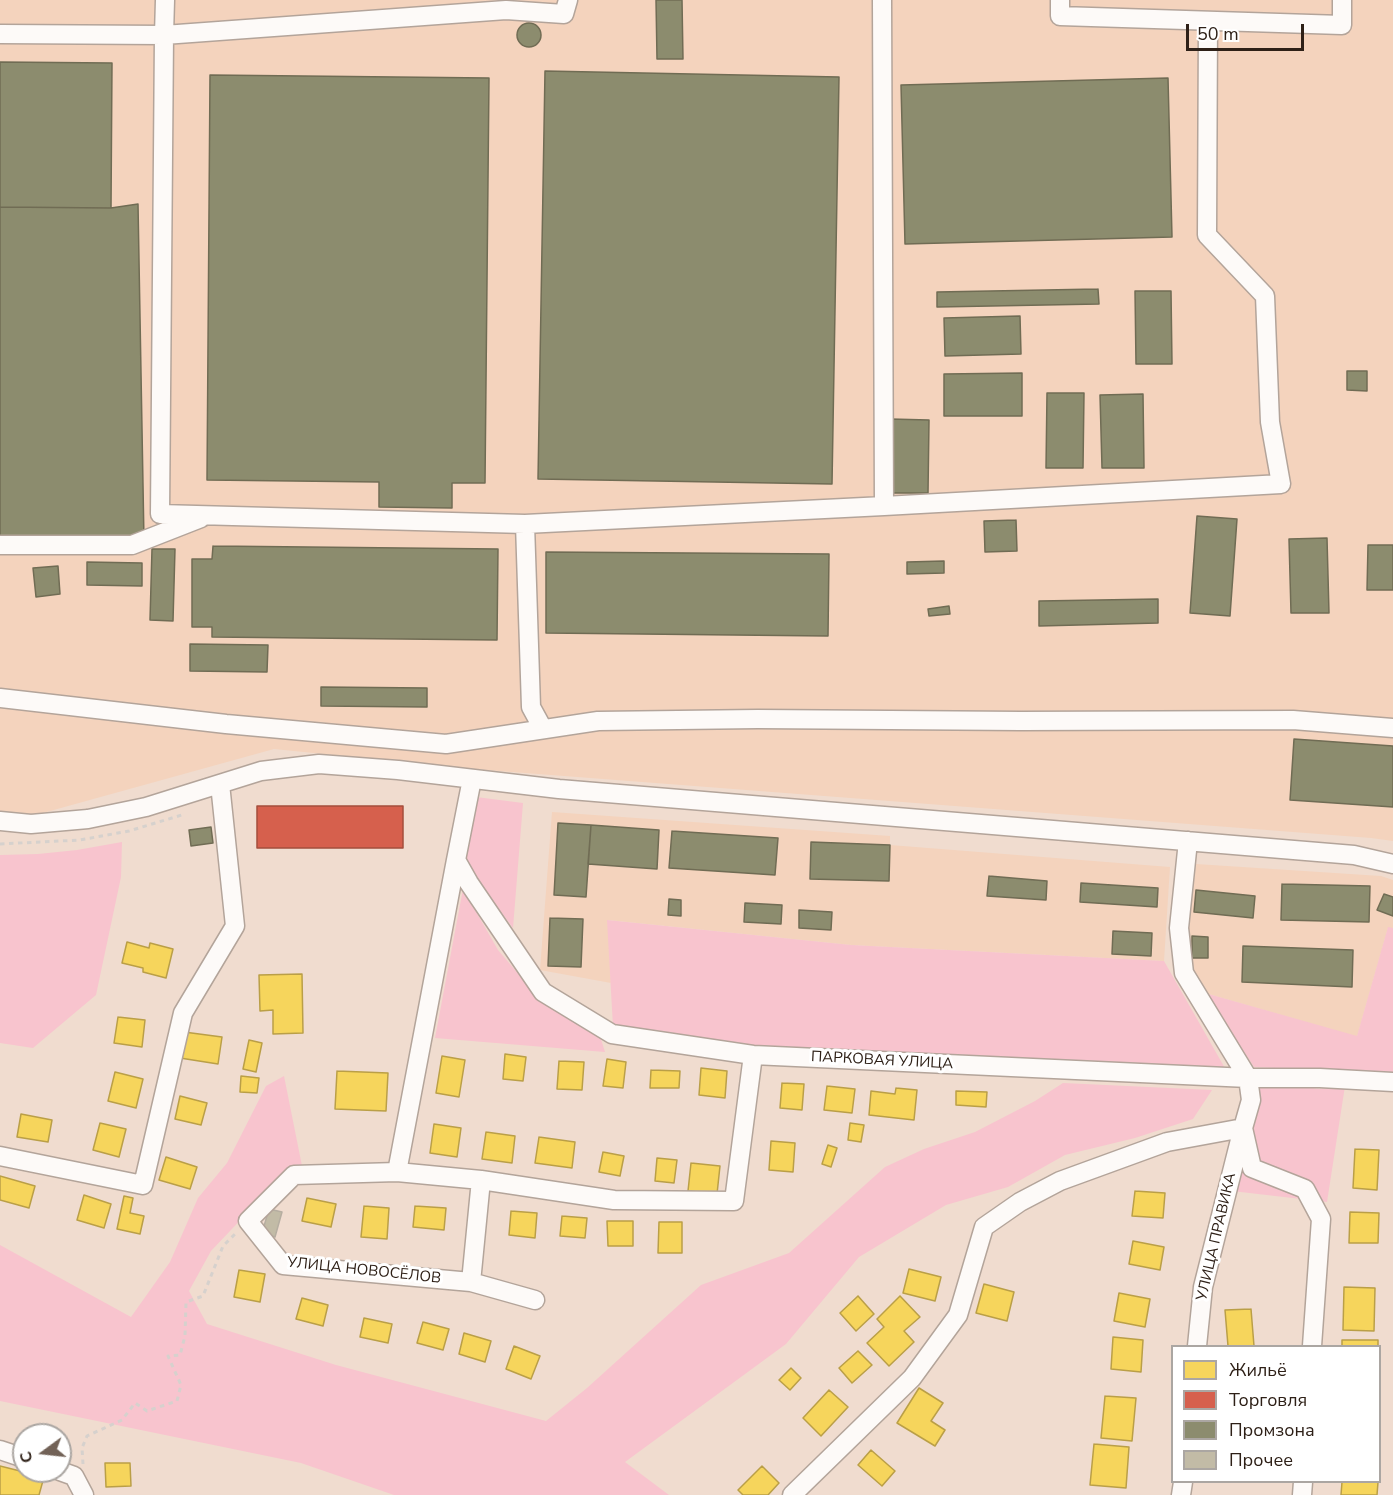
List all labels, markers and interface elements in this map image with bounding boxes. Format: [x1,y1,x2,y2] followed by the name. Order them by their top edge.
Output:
[1189,12,1308,50] scale bar
[1197,22,1239,46] text: 50 m
[810,1048,954,1074] street label: ПАРКОВАЯ УЛИЦА
[1194,1171,1240,1303] street label: УЛИЦА ПРАВИКА
[286,1254,442,1288] street label: УЛИЦА НОВОСЁЛОВ
[1171,1345,1381,1483] legend
[1229,1358,1287,1382] text: Жильё
[1229,1388,1307,1412] text: Торговля
[1229,1418,1315,1442] text: Промзона
[12,1423,72,1483] north arrow
[1229,1448,1293,1472] text: Прочее
[15,1449,39,1465] text: С

